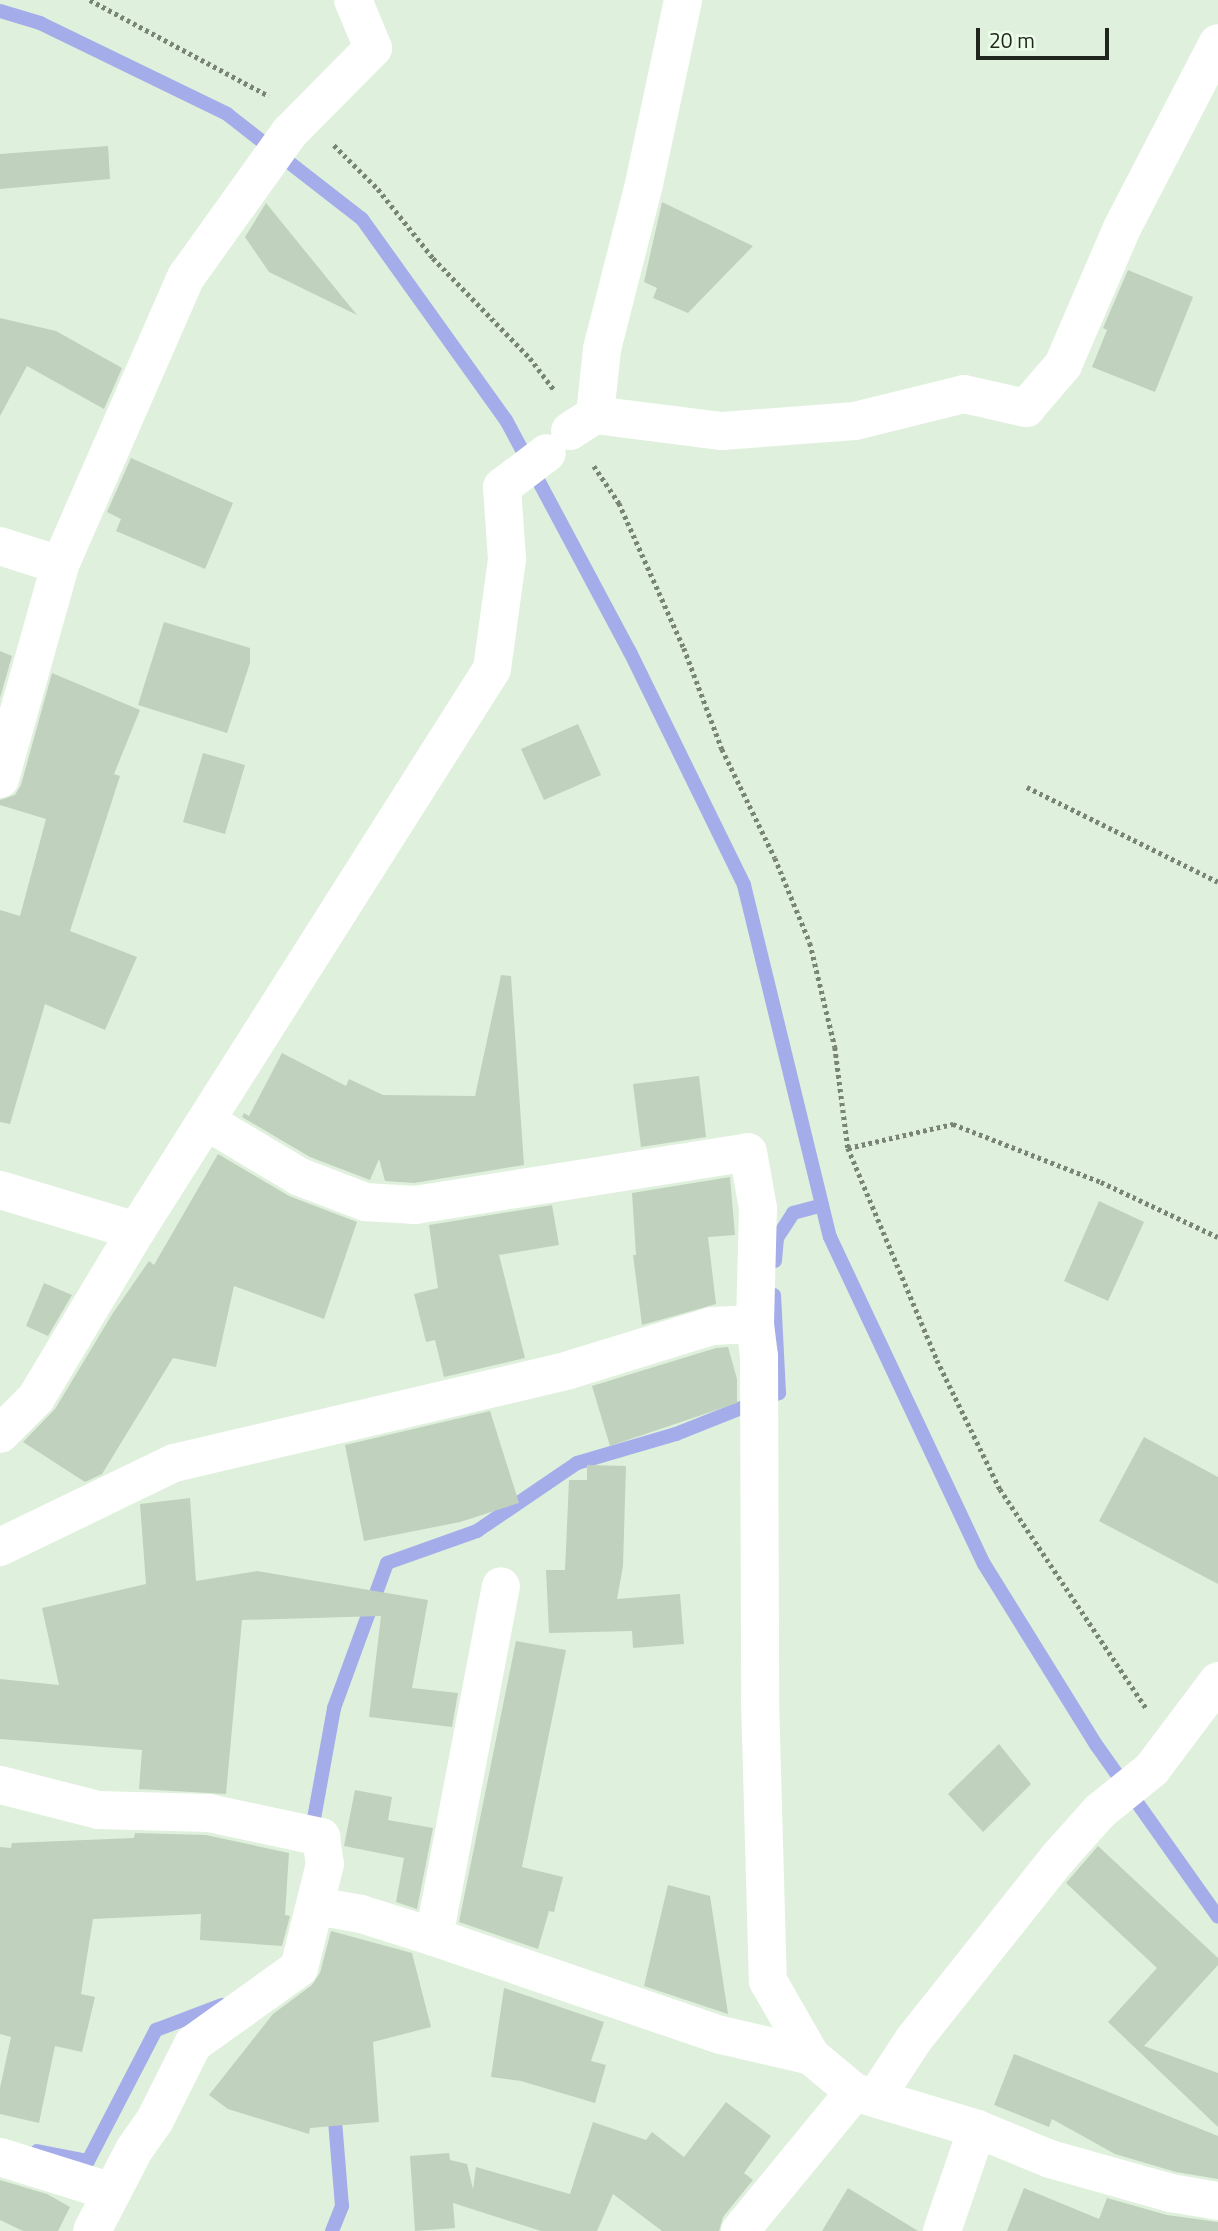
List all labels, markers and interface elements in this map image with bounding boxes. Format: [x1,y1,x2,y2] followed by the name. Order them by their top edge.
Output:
[980,14,1113,58] scale bar
[989,24,1035,56] text: 20 m

